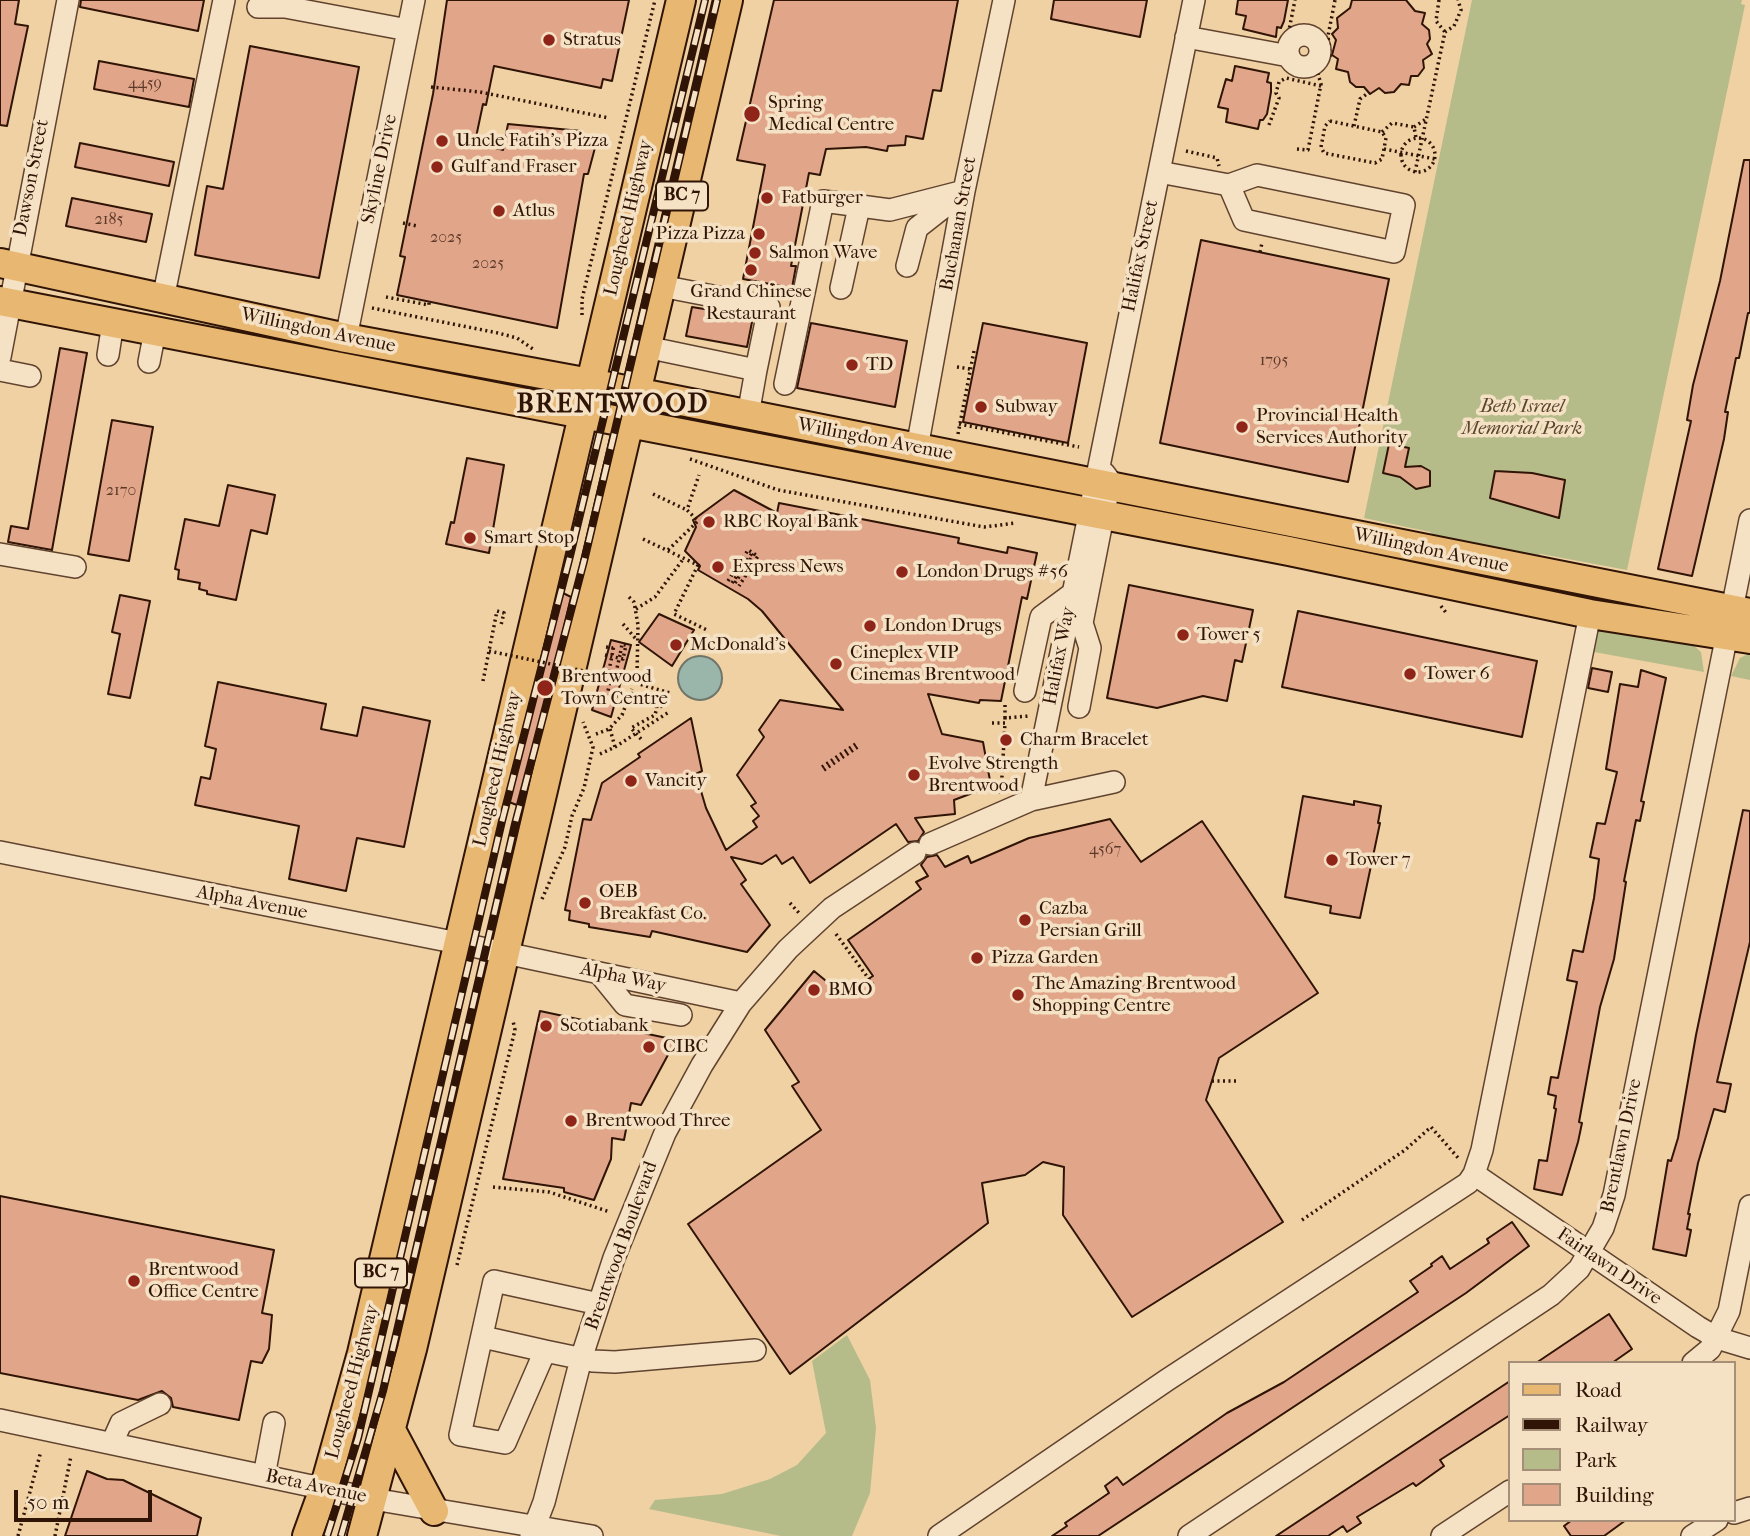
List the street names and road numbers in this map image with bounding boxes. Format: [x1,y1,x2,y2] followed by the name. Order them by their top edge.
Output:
[357,112,403,226] street label: Skyline Drive
[9,117,55,239] street label: Dawson Street
[600,138,658,298] street label: Lougheed Highway
[936,155,982,293] street label: Buchanan Street
[656,182,708,210] road number: BC 7
[1118,198,1164,314] street label: Halifax Street
[239,303,397,359] street label: Willingdon Avenue
[795,414,955,466] street label: Willingdon Avenue
[1352,523,1510,579] street label: Willingdon Avenue
[1039,605,1081,707] street label: Halifax Way
[469,689,527,849] street label: Lougheed Highway
[195,881,309,925] street label: Alpha Avenue
[578,958,668,998] street label: Alpha Way
[1597,1077,1647,1215] street label: Brentlawn Drive
[581,1158,663,1334] street label: Brentwood Boulevard
[1552,1223,1666,1311] street label: Fairlawn Drive
[355,1258,407,1288] road number: BC 7
[321,1302,385,1462] street label: Lougheed Highway
[263,1465,369,1509] street label: Beta Avenue

